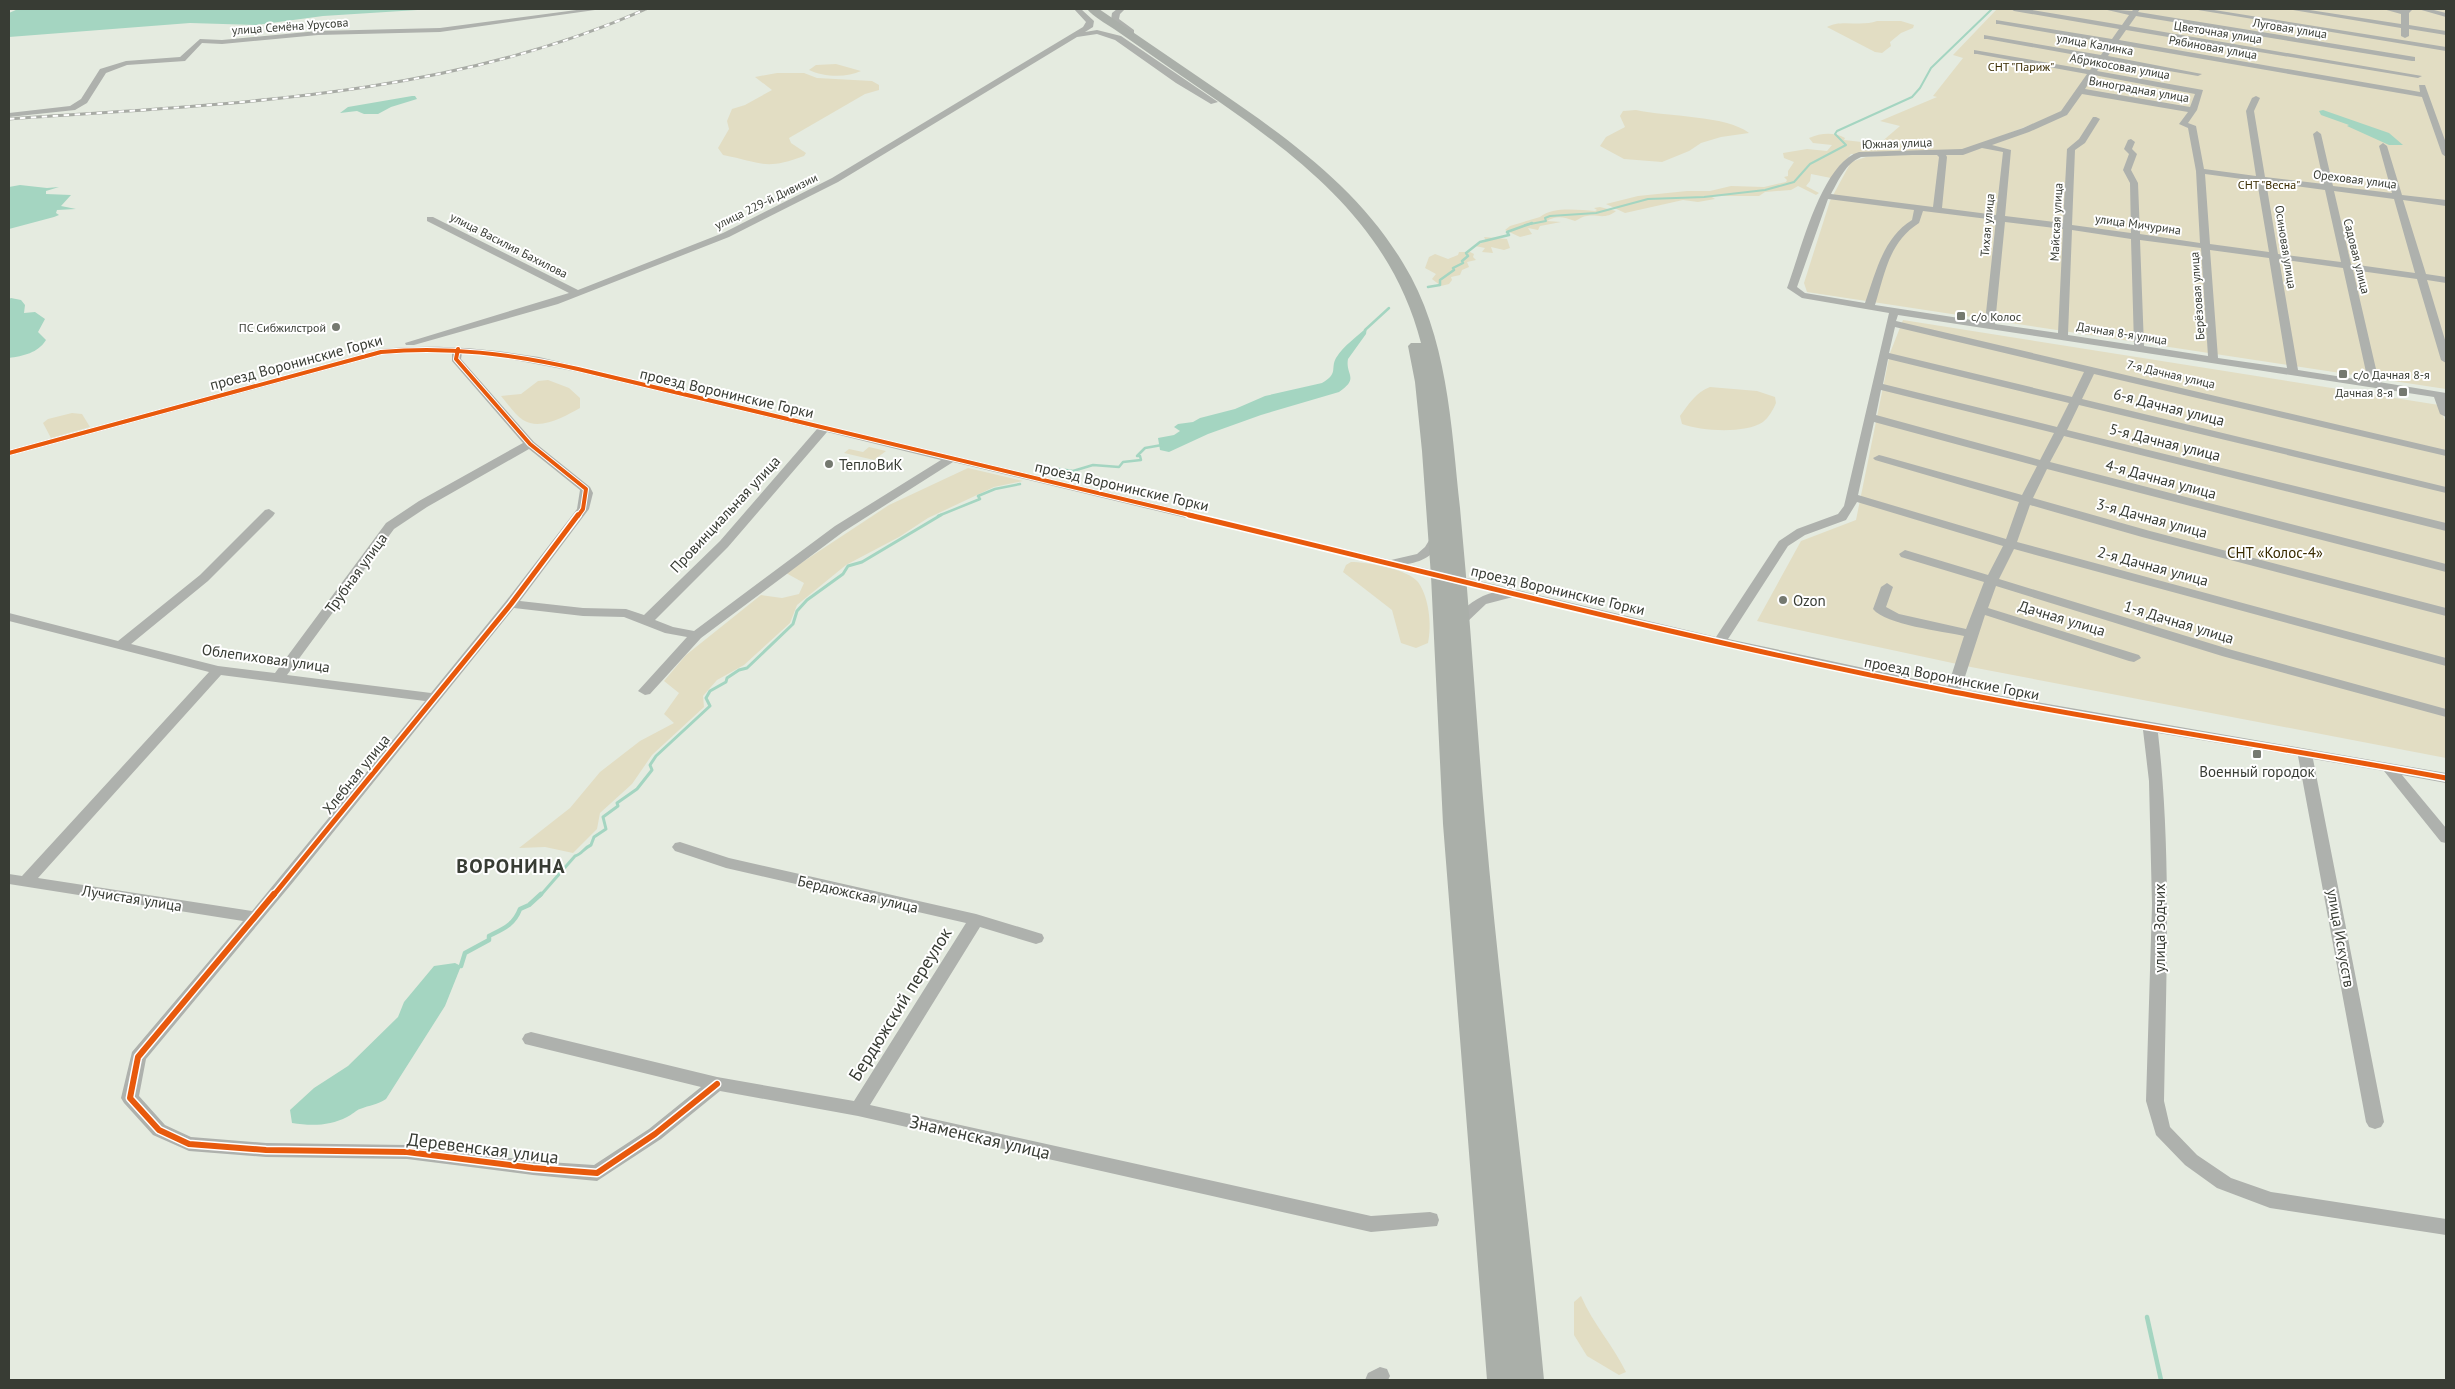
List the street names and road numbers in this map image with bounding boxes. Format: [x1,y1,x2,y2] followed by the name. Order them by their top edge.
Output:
[231,14,349,38] street label: улица Семёна Урусова
[2251,15,2328,41] street label: Луговая улица
[2173,18,2263,46] street label: Цветочная улица
[2055,30,2135,58] street label: улица Калинка
[2168,32,2258,62] street label: Рябиновая улица
[2069,50,2171,82] street label: Абрикосовая улица
[2088,73,2190,105] street label: Виноградная улица
[1862,134,1933,152] street label: Южная улица
[2312,166,2398,192] street label: Ореховая улица
[712,170,820,232] street label: улица 229-й Дивизии
[2046,182,2066,262] street label: Майская улица
[1977,193,1997,257] street label: Тихая улица
[2272,204,2300,290] street label: Осиновая улица
[448,209,570,281] street label: улица Василия Бахилова
[2094,211,2182,237] street label: улица Мичурина
[2340,217,2374,295] street label: Садовая улица
[2186,251,2208,341] street label: Берёзовая улица
[2076,318,2168,348] street label: Дачная 8-я улица
[208,330,384,394] street label: проезд Воронинские Горки
[2125,357,2217,391] street label: 7-я Дачная улица
[638,364,816,422] street label: проезд Воронинские Горки
[2111,384,2227,430] street label: 6-я Дачная улица
[2107,419,2223,465] street label: 5-я Дачная улица
[666,452,784,576] street label: Провинциальная улица
[2103,455,2219,503] street label: 4-я Дачная улица
[1033,457,1211,515] street label: проезд Воронинские Горки
[2094,494,2210,542] street label: 3-я Дачная улица
[321,529,391,617] street label: Трубная улица
[2095,542,2211,590] street label: 2-я Дачная улица
[1469,561,1647,619] street label: проезд Воронинские Горки
[2016,596,2108,640] street label: Дачная улица
[2122,596,2236,648] street label: 1-я Дачная улица
[201,640,331,676] street label: Облепиховая улица
[1863,652,2041,704] street label: проезд Воронинские Горки
[318,730,394,818] street label: Хлебная улица
[796,871,920,917] street label: Бердюжская улица
[80,881,183,915] street label: Лучистая улица
[2150,883,2169,973] street label: улица Зодчих
[2323,887,2359,989] street label: улица Искусств
[843,923,957,1085] street label: Бердюжский переулок
[907,1110,1053,1164] street label: Знаменская улица
[406,1127,560,1169] street label: Деревенская улица

